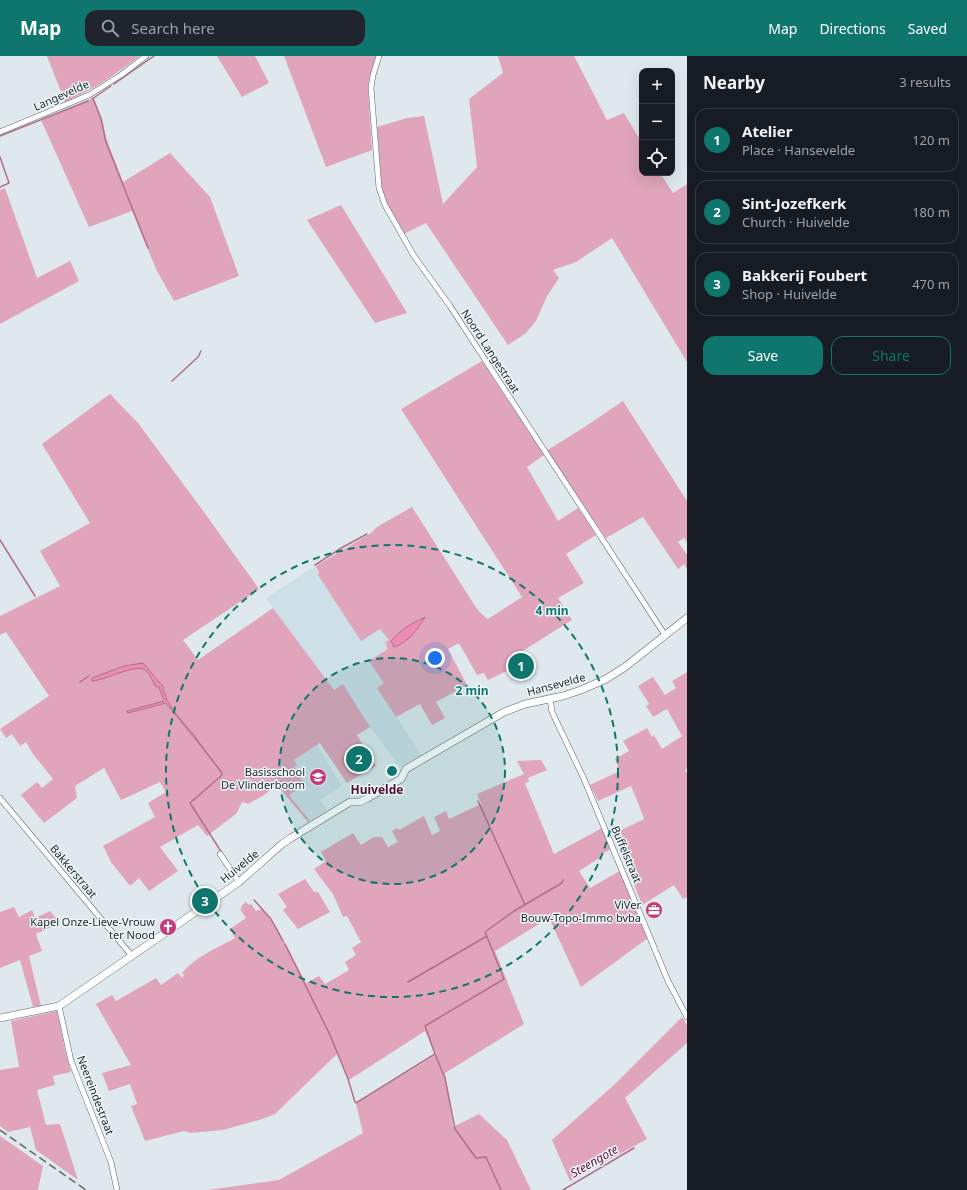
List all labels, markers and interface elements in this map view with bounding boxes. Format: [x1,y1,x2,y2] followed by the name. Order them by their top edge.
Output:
[85,10,365,46] search box
[20,15,61,41] text: Map
[99,17,121,39] icon: search
[131,18,215,38] text: Search here
[768,19,797,38] text: Map
[819,19,886,38] text: Directions
[908,19,947,38] text: Saved
[639,68,675,176] map controls
[639,68,675,104] button: +
[703,71,765,94] text: Nearby
[899,73,951,91] text: 3 results
[31,76,91,114] street label: Langevelde
[639,104,675,140] button: −
[742,121,792,141] text: Atelier
[713,131,721,149] text: 1
[912,131,950,149] text: 120 m
[639,140,675,176] button: locate
[742,141,855,159] text: Place · Hansevelde
[742,193,846,213] text: Sint-Jozefkerk
[713,203,721,221] text: 2
[912,203,950,221] text: 180 m
[742,213,850,231] text: Church · Huivelde
[742,265,867,285] text: Bakkerij Foubert
[713,275,721,293] text: 3
[912,275,950,293] text: 470 m
[742,285,837,303] text: Shop · Huivelde
[458,306,524,396] street label: Noord Langestraat
[703,336,823,375] button: Save
[831,336,951,375] button: Share
[535,602,569,619] text: 4 min
[425,648,445,668] your location
[508,651,534,681] pin: 1
[525,669,587,699] street label: Hansevelde
[455,682,489,699] text: 2 min
[346,744,372,774] pin: 2
[221,764,305,792] place label: Basisschool De Vlinderboom
[385,764,399,778] centre of rings
[308,767,328,787] school or university icon: Basisschool De Vlinderboom
[351,781,403,798] district label: Huivelde
[608,823,646,885] street label: Buffelstraat
[47,841,101,901] street label: Bakkerstraat
[217,846,261,886] street label: Huivelde
[192,886,218,916] pin: 3
[521,897,641,925] place label: ViVer Bouw-Topo-Immo bvba
[644,900,664,920] office icon: ViVer Bouw-Topo-Immo bvba
[30,914,155,942] place label: Kapel Onze-Lieve-Vrouw ter Nood
[158,917,178,937] church icon: Kapel Onze-Lieve-Vrouw ter Nood
[74,1053,118,1137] street label: Neereindestraat
[567,1140,621,1182] water label: Steengote

